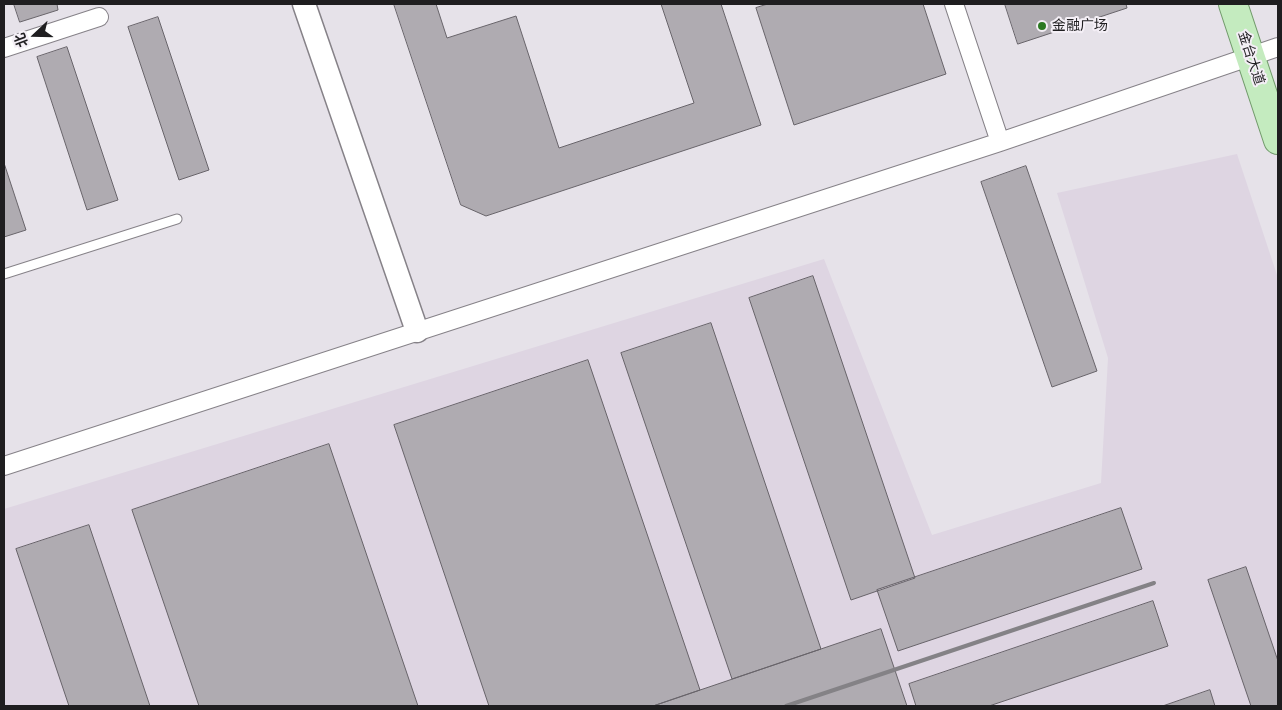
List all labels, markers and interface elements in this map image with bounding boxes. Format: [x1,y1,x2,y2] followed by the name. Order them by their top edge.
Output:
[10,10,60,60] north arrow
[1052,18,1108,34] place label: 金融广场
[1036,20,1048,32] marker: 金融广场
[1234,29,1268,87] street label: 金台大道
[10,31,32,50] text: 北

